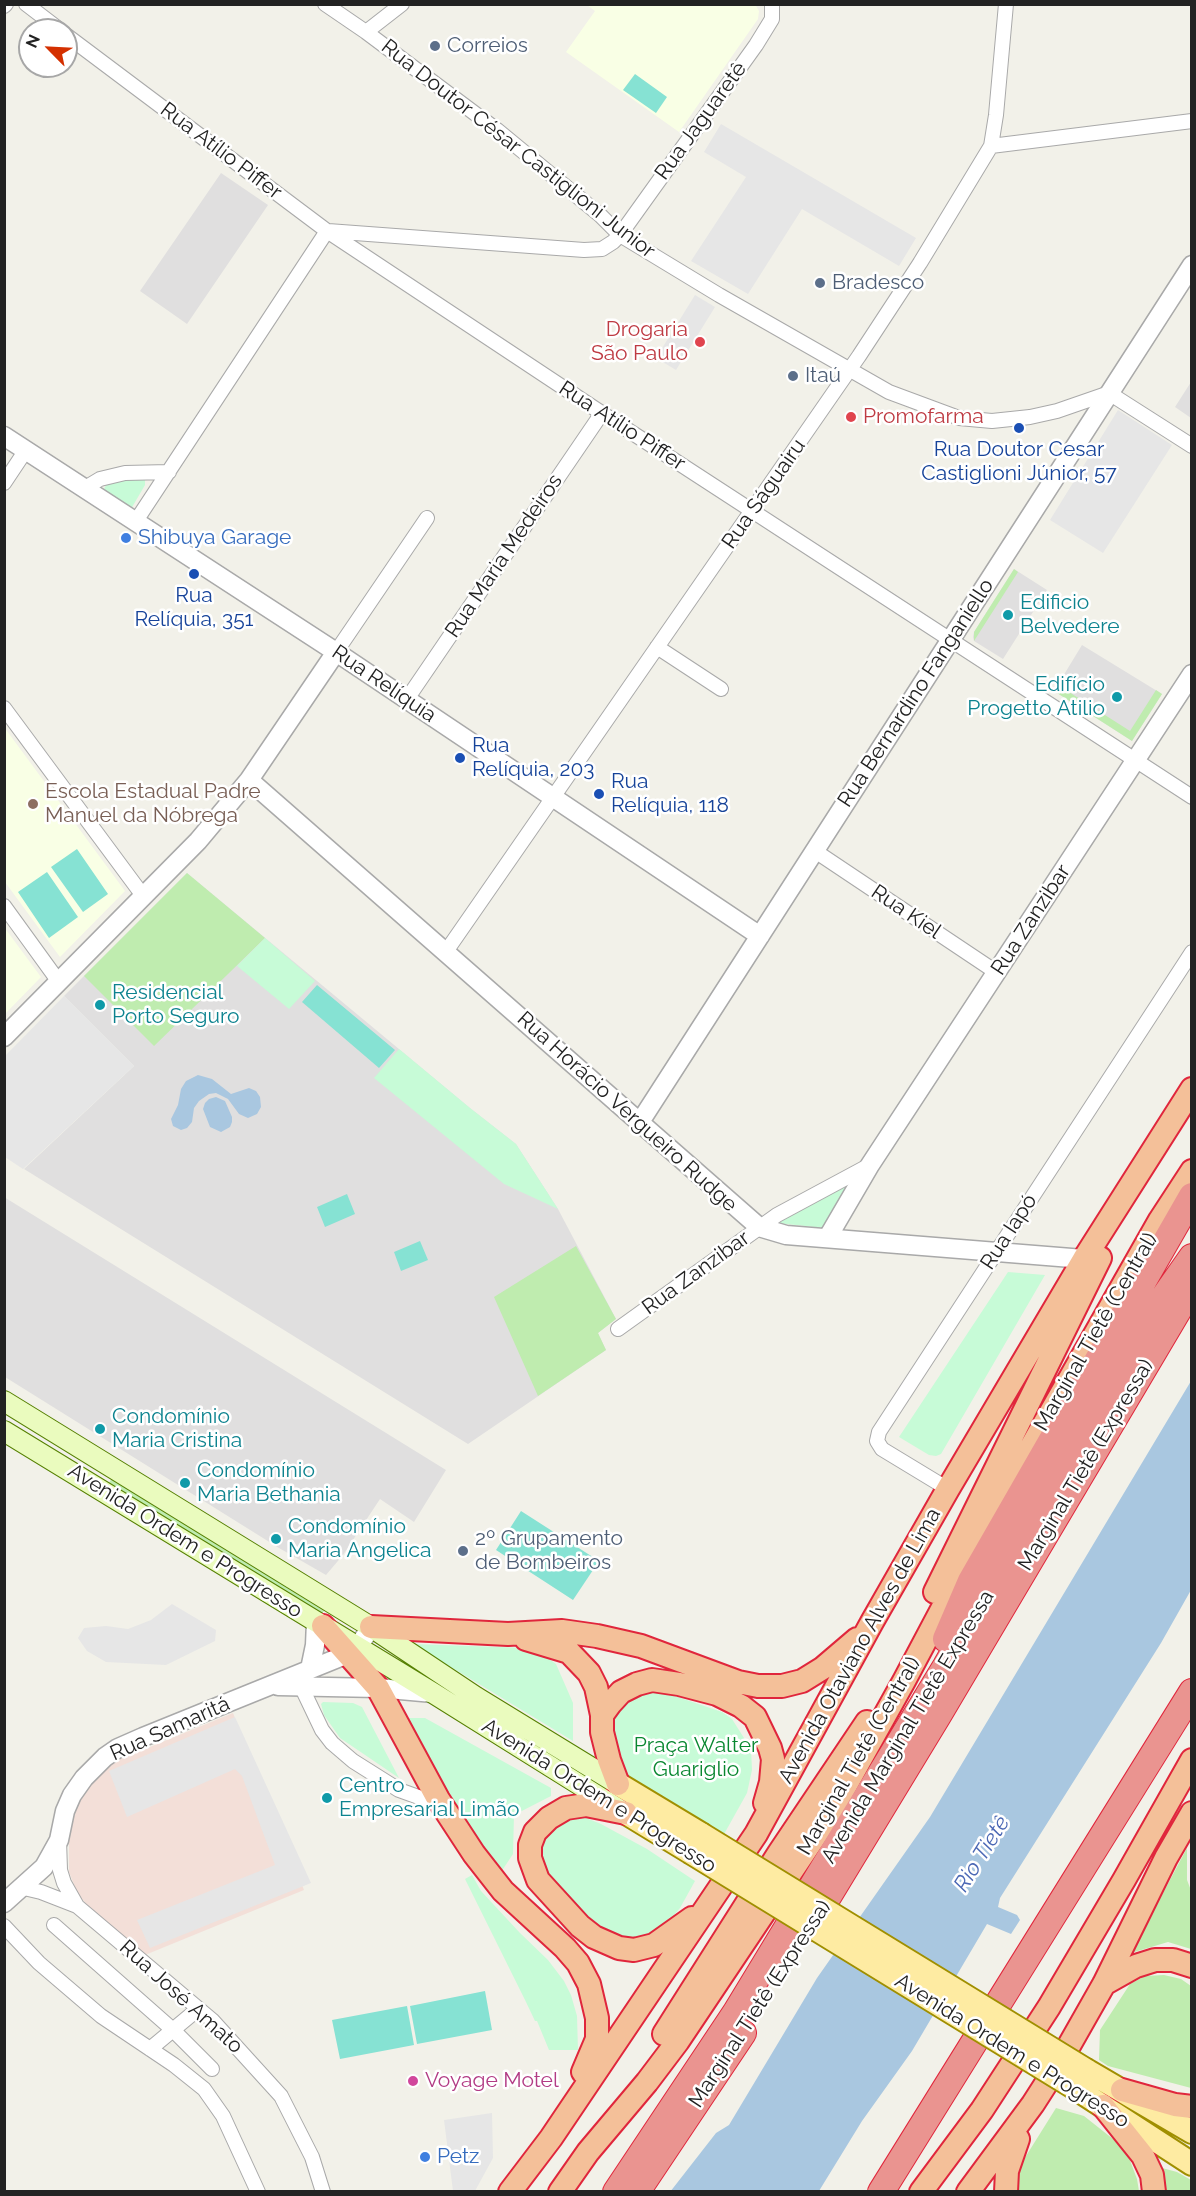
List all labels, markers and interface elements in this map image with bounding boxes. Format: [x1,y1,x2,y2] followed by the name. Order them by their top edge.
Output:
[18,18,78,78] north arrow
[22,32,44,51] text: N
[447,33,528,59] place label: Correios
[376,34,660,264] street label: Rua Doutor César Castiglioni Junior
[428,39,442,53] marker: Correios
[650,57,752,185] street label: Rua Jaguaretê
[155,97,287,205] street label: Rua Atílio Piffer
[832,270,924,296] place label: Bradesco
[813,276,827,290] marker: Bradesco
[591,317,688,367] place label: Drogaria São Paulo
[693,335,707,349] marker: Drogaria São Paulo
[805,363,841,389] place label: Itaú
[786,369,800,383] marker: Itaú
[554,376,690,476] street label: Rua Atílio Piffer
[863,404,984,430] place label: Promofarma
[844,410,858,424] marker: Promofarma
[1012,421,1026,435] marker: Rua Doutor Cesar Castiglioni Júnior, 57
[717,434,811,554] street label: Rua Ságuairu
[921,437,1117,487] place label: Rua Doutor Cesar Castiglioni Júnior, 57
[440,470,568,642] street label: Rua Maria Medeiros
[138,525,291,551] place label: Shibuya Garage
[119,531,133,545] marker: Shibuya Garage
[187,567,201,581] marker: Rua Relíquia, 351
[833,574,999,812] street label: Rua Bernardino Fanganiello
[134,583,254,633] place label: Rua Relíquia, 351
[1020,590,1120,640] place label: Edificio Belvedere
[1001,608,1015,622] marker: Edificio Belvedere
[327,640,441,728] street label: Rua Relíquia
[967,672,1105,722] place label: Edifício Progetto Atilio
[1110,690,1124,704] marker: Edifício Progetto Atilio
[472,733,595,783] place label: Rua Relíquia, 203
[453,751,467,765] marker: Rua Relíquia, 203
[611,769,729,819] place label: Rua Relíquia, 118
[45,779,261,829] place label: Escola Estadual Padre Manuel da Nóbrega
[592,787,606,801] marker: Rua Relíquia, 118
[26,797,40,811] marker: Escola Estadual Padre Manuel da Nóbrega
[986,860,1076,980] street label: Rua Zanzibar
[866,879,946,945] street label: Rua Kiel
[112,980,239,1030] place label: Residencial Porto Seguro
[93,998,107,1012] marker: Residencial Porto Seguro
[512,1007,742,1217] street label: Rua Horácio Vergueiro Rudge
[975,1190,1043,1274] street label: Rua Iapó
[637,1226,755,1320] street label: Rua Zanzibar
[1029,1228,1163,1436] street label: Marginal Tietê (Central)
[1013,1355,1159,1575] street label: Marginal Tietê (Expressa)
[112,1404,242,1454] place label: Condomínio Maria Cristina
[93,1422,107,1436] marker: Condomínio Maria Cristina
[63,1458,307,1624] street label: Avenida Ordem e Progresso
[197,1458,341,1508] place label: Condomínio Maria Bethania
[178,1476,192,1490] marker: Condomínio Maria Bethania
[774,1504,946,1788] street label: Avenida Otaviano Alves de Lima
[288,1514,432,1564] place label: Condomínio Maria Angelica
[475,1526,623,1576] place label: 2º Grupamento de Bombeiros
[269,1532,283,1546] marker: Condomínio Maria Angelica
[456,1544,470,1558] marker: 2º Grupamento de Bombeiros
[816,1586,1000,1868] street label: Avenida Marginal Tietê Expressa
[792,1652,926,1860] street label: Marginal Tietê (Central)
[106,1691,234,1767] street label: Rua Samaritá
[477,1713,721,1879] street label: Avenida Ordem e Progresso
[634,1733,758,1783] park label: Praça Walter Guariglio
[339,1773,519,1823] place label: Centro Empresarial Limão
[320,1791,334,1805] marker: Centro Empresarial Limão
[949,1811,1015,1897] water label: Rio Tietê
[684,1896,836,2112] street label: Marginal Tietê (Expressa)
[114,1935,248,2059] street label: Rua José Amato
[890,1968,1134,2134] street label: Avenida Ordem e Progresso
[425,2068,559,2094] place label: Voyage Motel
[406,2074,420,2088] marker: Voyage Motel
[437,2144,479,2170] place label: Petz
[418,2150,432,2164] marker: Petz

